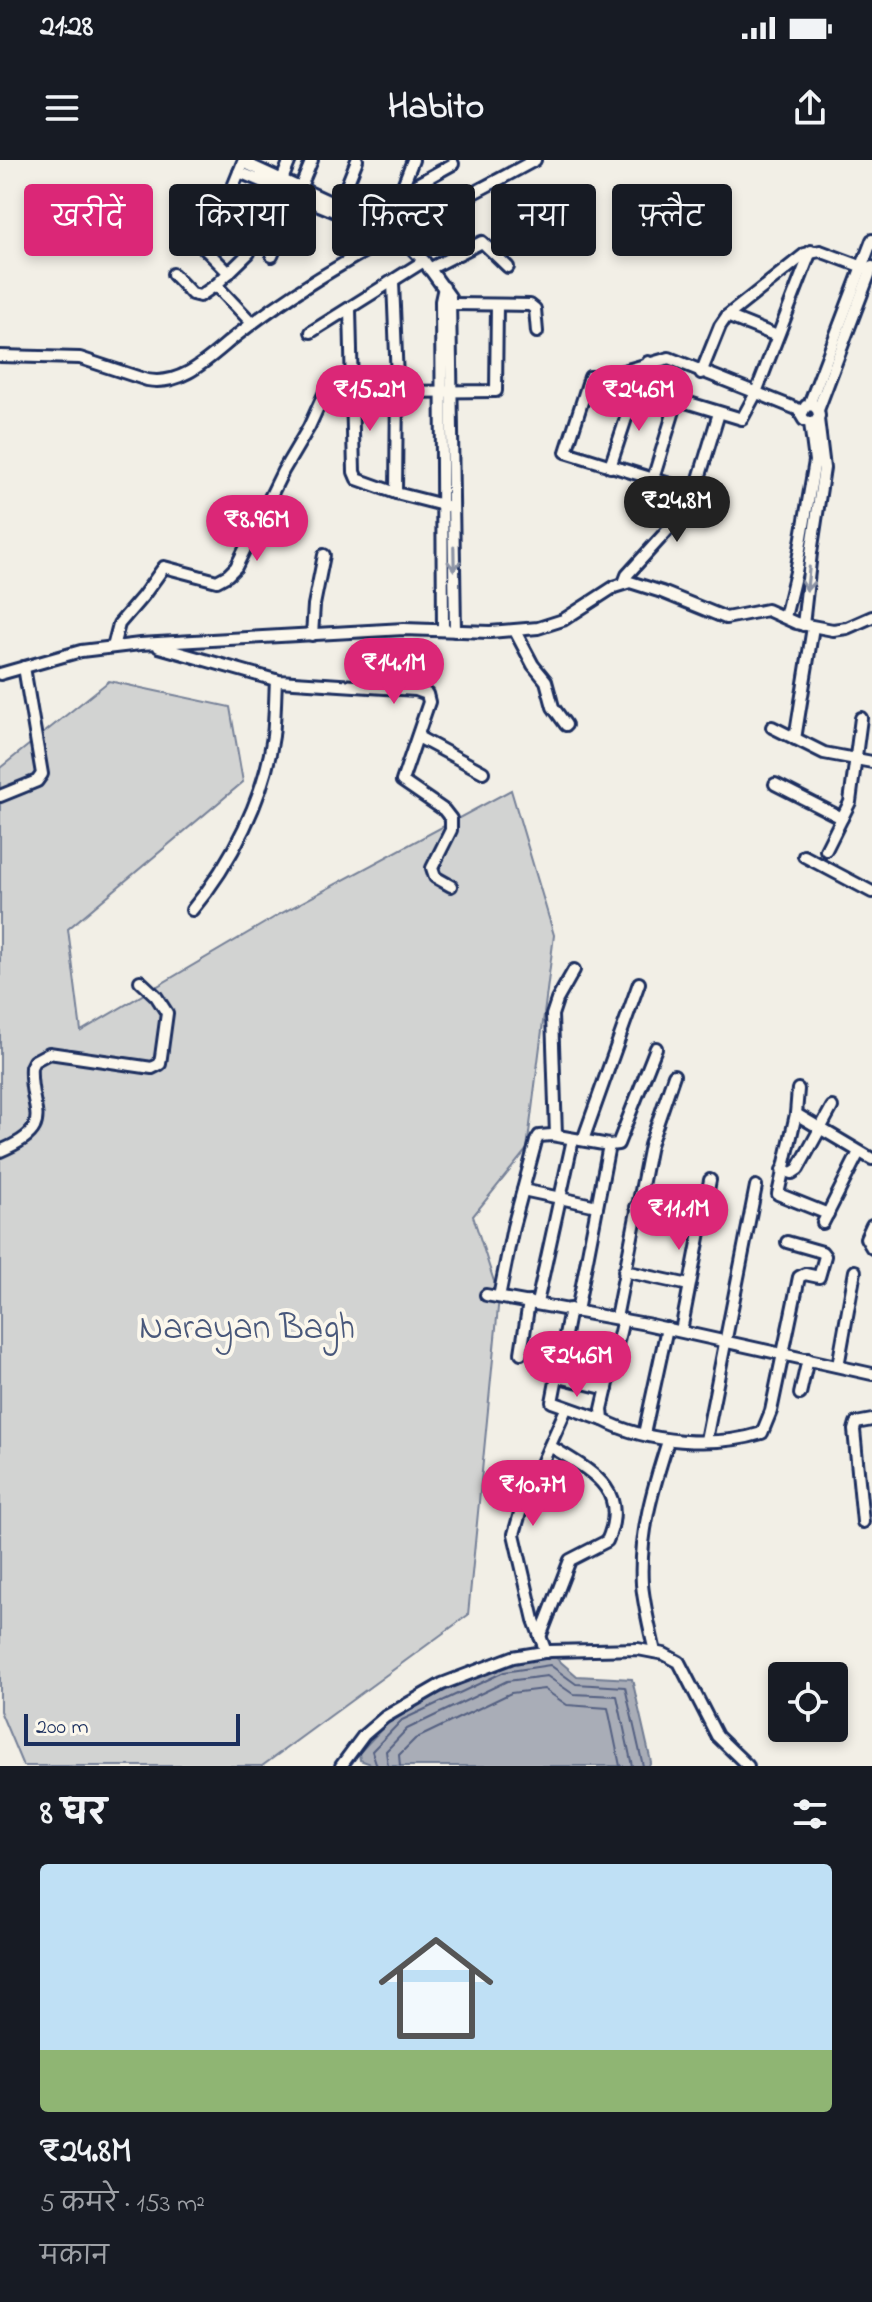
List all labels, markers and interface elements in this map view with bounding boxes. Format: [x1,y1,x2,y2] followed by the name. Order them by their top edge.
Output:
[40,6,93,50] text: 21:28
[388,82,484,135] text: Habito
[40,86,84,130] icon: menu
[788,86,832,130] icon: share
[24,184,153,256] chip: खरीदें
[169,184,316,256] chip: किराया
[332,184,475,256] chip: फ़िल्टर
[491,184,596,256] chip: नया
[612,184,732,256] chip: फ़्लैट
[305,365,435,433] pin: ₹15.2M
[574,365,704,433] pin: ₹24.6M
[334,372,406,410] text: ₹15.2M
[603,372,675,410] text: ₹24.6M
[612,476,742,544] pin: ₹24.8M
[642,483,712,521] text: ₹24.8M
[192,495,322,563] pin: ₹8.96M
[224,502,290,540] text: ₹8.96M
[446,545,461,572] one-way arrow
[801,565,816,592] one-way arrow
[329,638,459,706] pin: ₹14.1M
[362,645,426,683] text: ₹14.1M
[614,1184,744,1252] pin: ₹11.1M
[648,1191,710,1229] text: ₹11.1M
[139,1303,355,1356] park label: Narayan Bagh
[512,1331,642,1399] pin: ₹24.6M
[541,1338,613,1376] text: ₹24.6M
[468,1460,598,1528] pin: ₹10.7M
[500,1467,566,1505] text: ₹10.7M
[768,1662,848,1742] map controls
[768,1662,848,1742] button: locate
[24,1710,240,1746] scale bar
[36,1712,89,1744] text: 200 m
[40,1790,107,1840] text: 8 घर
[788,1792,832,1836] icon: filters
[364,1916,508,2060] icon: home
[40,2128,132,2178] text: ₹24.8M
[40,2186,205,2224] text: 5 कमरे · 153 m²
[40,2239,109,2277] text: मकान

